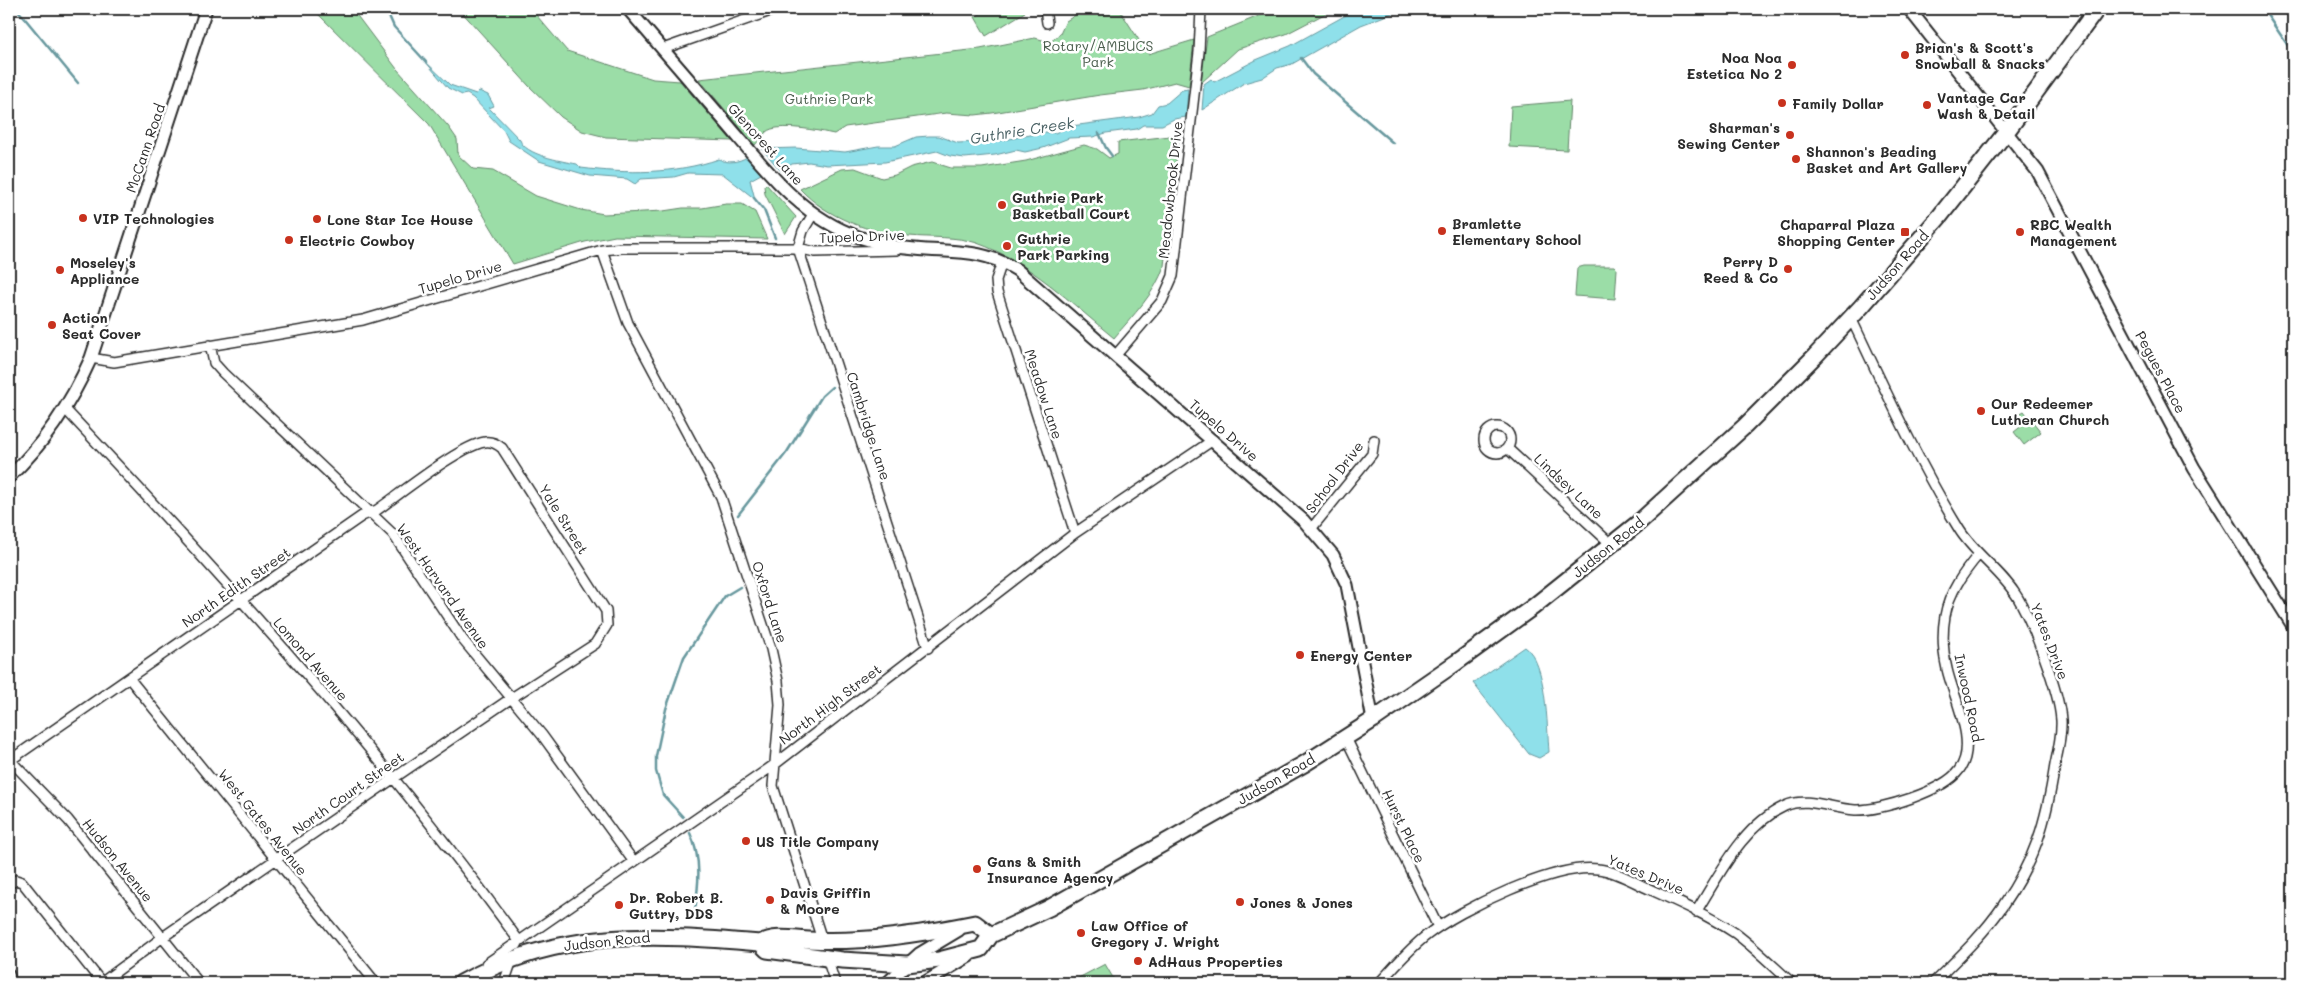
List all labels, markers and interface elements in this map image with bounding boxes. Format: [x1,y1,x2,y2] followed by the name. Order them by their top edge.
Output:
[1043,36,1153,71] park label: Rotary/AMBUCS Park
[1915,38,2045,73] place label: Brian's & Scott's Snowball & Snacks
[1686,48,1782,83] place label: Noa Noa Estetica No 2
[1899,49,1911,61] marker: Brian's & Scott's Snowball & Snacks
[1786,59,1798,71] marker: Noa Noa Estetica No 2
[1937,88,2035,123] place label: Vantage Car Wash & Detail
[785,89,873,108] park label: Guthrie Park
[1792,94,1884,113] place label: Family Dollar
[1776,97,1788,109] marker: Family Dollar
[724,99,808,189] street label: Glencrest Lane
[1921,99,1933,111] marker: Vantage Car Wash & Detail
[121,101,169,195] street label: McCann Road
[968,112,1077,148] water label: Guthrie Creek
[1677,118,1780,153] place label: Sharman's Sewing Center
[1153,120,1187,260] street label: Meadowbrook Drive
[1784,129,1796,141] marker: Sharman's Sewing Center
[1806,142,1968,177] place label: Shannon's Beading Basket and Art Gallery
[1790,153,1802,165] marker: Shannon's Beading Basket and Art Gallery
[1012,188,1130,223] place label: Guthrie Park Basketball Court
[996,199,1008,211] marker: Guthrie Park Basketball Court
[93,209,214,228] place label: VIP Technologies
[327,210,473,229] place label: Lone Star Ice House
[77,212,89,224] marker: VIP Technologies
[311,213,323,225] marker: Lone Star Ice House
[1452,214,1581,249] place label: Bramlette Elementary School
[1777,215,1895,250] place label: Chaparral Plaza Shopping Center
[2030,215,2117,250] place label: RBC Wealth Management
[819,225,905,247] street label: Tupelo Drive
[1436,225,1448,237] marker: Bramlette Elementary School
[1861,226,1933,304] street label: Judson Road
[1899,226,1911,238] marker: Chaparral Plaza Shopping Center
[2014,226,2026,238] marker: RBC Wealth Management
[1017,229,1109,264] place label: Guthrie Park Parking
[299,231,415,250] place label: Electric Cowboy
[283,234,295,246] marker: Electric Cowboy
[1001,240,1013,252] marker: Guthrie Park Parking
[1703,252,1778,287] place label: Perry D Reed & Co
[70,253,139,288] place label: Moseley's Appliance
[416,256,504,298] street label: Tupelo Drive
[1782,263,1794,275] marker: Perry D Reed & Co
[54,264,66,276] marker: Moseley's Appliance
[62,308,141,343] place label: Action Seat Cover
[46,319,58,331] marker: Action Seat Cover
[2131,328,2191,416] street label: Pegues Place
[1021,347,1067,441] street label: Meadow Lane
[843,369,895,483] street label: Cambridge Lane
[1991,394,2109,429] place label: Our Redeemer Lutheran Church
[1185,395,1263,465] street label: Tupelo Drive
[1975,405,1987,417] marker: Our Redeemer Lutheran Church
[1301,437,1367,517] street label: School Drive
[1530,449,1608,523] street label: Lindsey Lane
[535,480,593,558] street label: Yale Street
[1568,512,1648,582] street label: Judson Road
[392,519,494,653] street label: West Harvard Avenue
[178,542,294,632] street label: North Edith Street
[748,559,792,645] street label: Oxford Lane
[2027,600,2073,682] street label: Yates Drive
[269,613,353,705] street label: Lomond Avenue
[1310,646,1412,665] place label: Energy Center
[1294,649,1306,661] marker: Energy Center
[1950,652,1988,744] street label: Inwood Road
[775,659,885,749] street label: North High Street
[288,747,408,839] street label: North Court Street
[1234,749,1318,809] street label: Judson Road
[214,765,312,879] street label: West Gates Avenue
[1378,786,1430,866] street label: Hurst Place
[78,814,158,906] street label: Hudson Avenue
[756,832,879,851] place label: US Title Company
[740,835,752,847] marker: US Title Company
[1605,849,1687,899] street label: Yates Drive
[987,852,1114,887] place label: Gans & Smith Insurance Agency
[971,863,983,875] marker: Gans & Smith Insurance Agency
[780,883,871,918] place label: Davis Griffin & Moore
[629,888,723,923] place label: Dr. Robert B. Guttry, DDS
[1250,893,1353,912] place label: Jones & Jones
[764,894,776,906] marker: Davis Griffin & Moore
[1234,896,1246,908] marker: Jones & Jones
[613,899,625,911] marker: Dr. Robert B. Guttry, DDS
[1091,916,1219,951] place label: Law Office of Gregory J. Wright
[563,927,651,955] street label: Judson Road
[1075,927,1087,939] marker: Law Office of Gregory J. Wright
[1148,952,1283,971] place label: AdHaus Properties
[1132,955,1144,967] marker: AdHaus Properties

